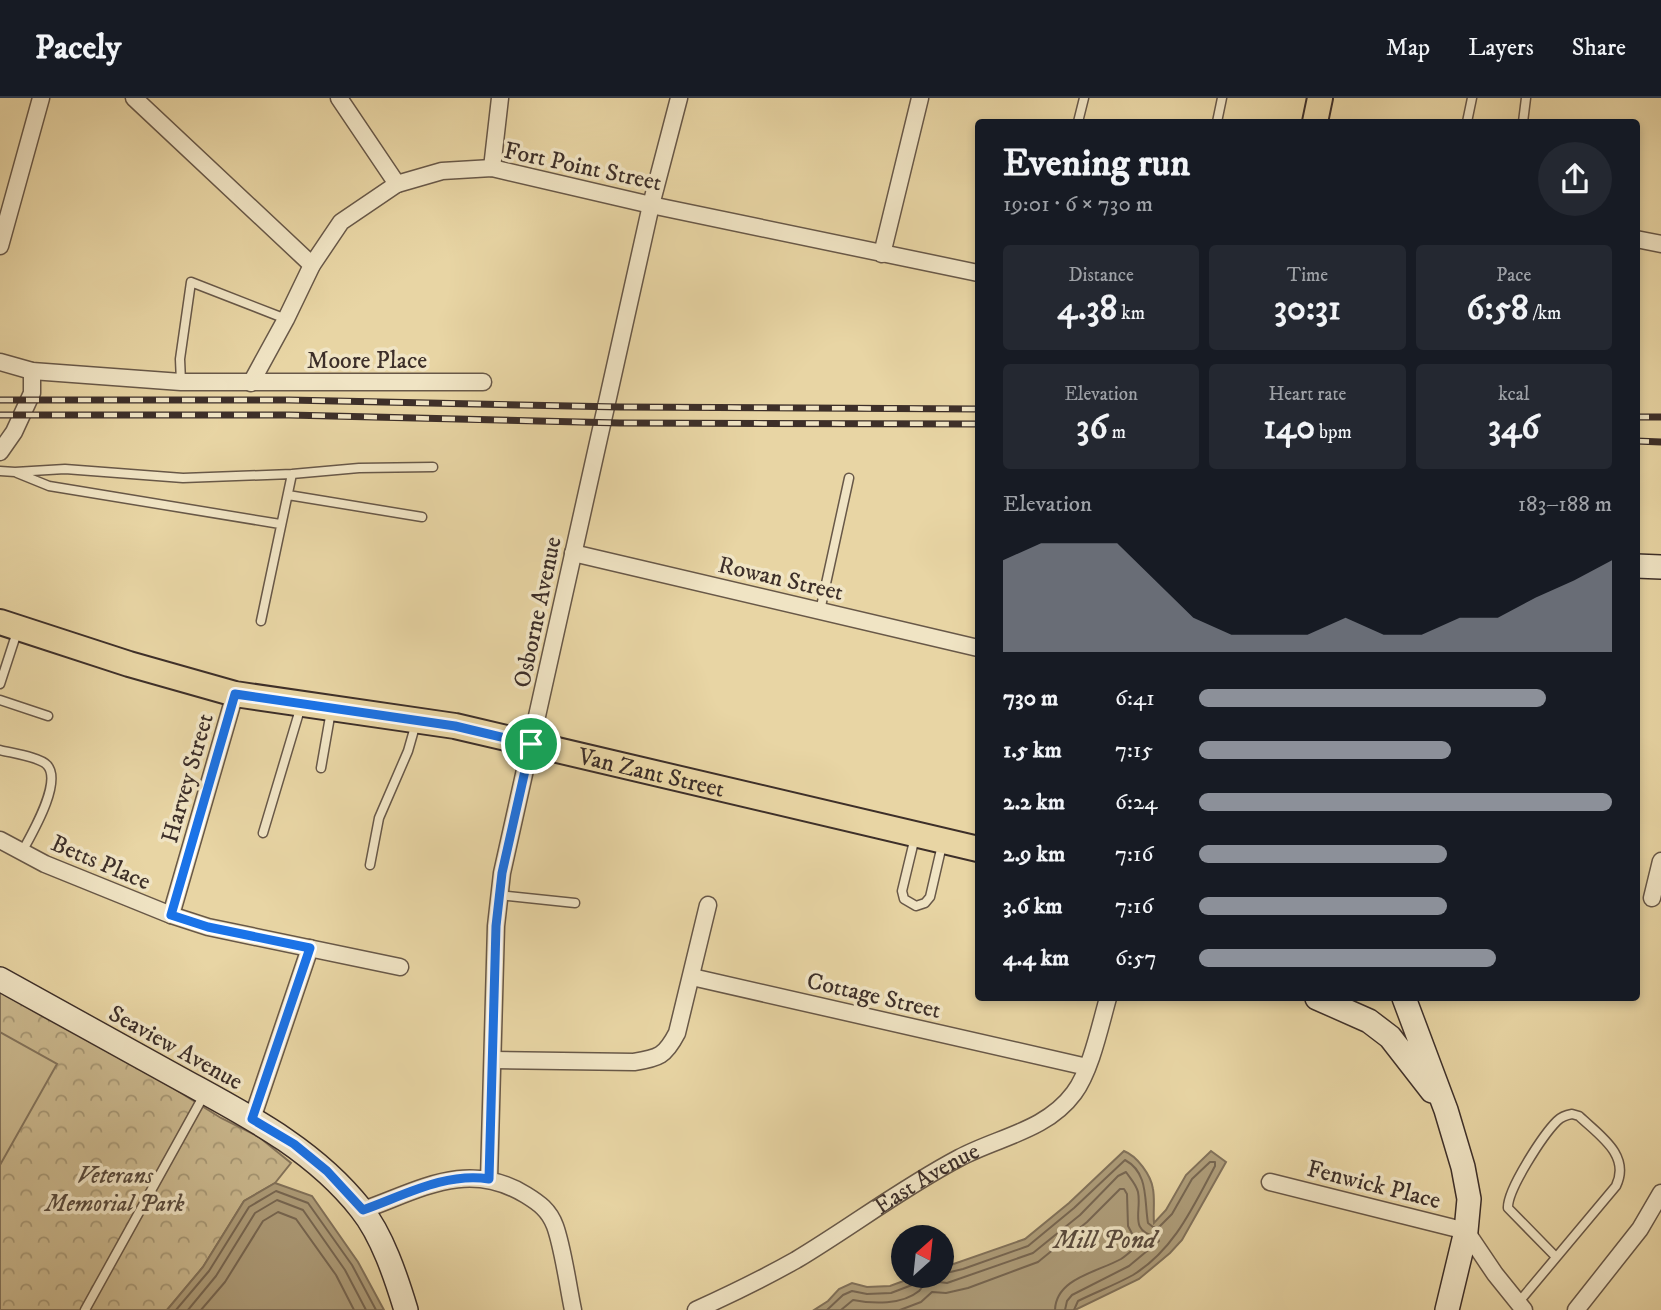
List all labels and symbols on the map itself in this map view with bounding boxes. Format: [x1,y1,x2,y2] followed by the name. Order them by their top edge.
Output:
[501,136,665,198] street label: Fort Point Street
[307,346,427,376] street label: Moore Place
[507,534,569,690] street label: Osborne Avenue
[715,550,847,608] street label: Rowan Street
[155,710,221,847] street label: Harvey Street
[501,714,561,774] pin
[574,741,728,805] street label: Van Zant Street
[46,829,155,897] street label: Betts Place
[804,966,944,1026] street label: Cottage Street
[103,999,248,1097] street label: Seaview Avenue
[869,1136,984,1222] street label: East Avenue
[1304,1154,1444,1216] street label: Fenwick Place
[43,1161,185,1219] park label: Veterans Memorial Park
[1052,1224,1160,1257] water label: Mill Pond
[891,1225,954,1288] north arrow

